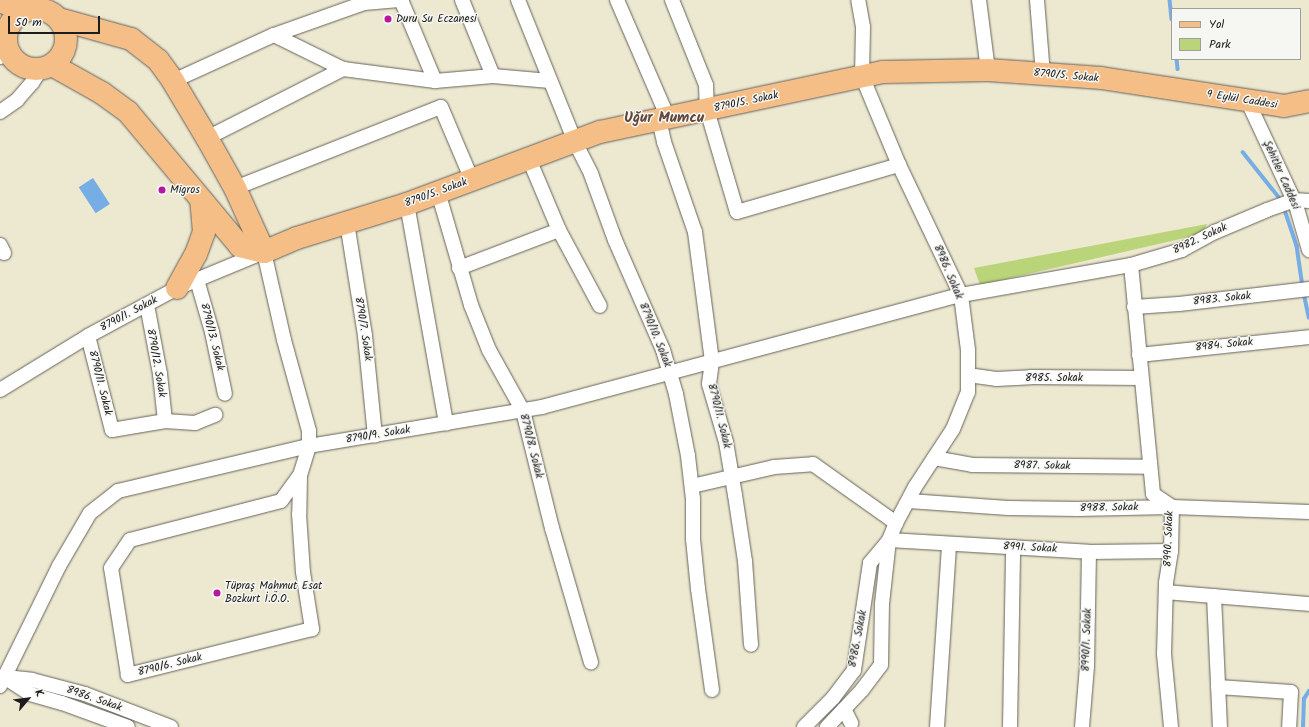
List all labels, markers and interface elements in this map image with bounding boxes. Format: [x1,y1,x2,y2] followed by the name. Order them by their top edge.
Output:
[10,8,102,34] scale bar
[1171,8,1301,60] legend
[396,12,477,26] place label: Duru Su Eczanesi
[15,13,42,32] text: 50 m
[383,14,393,24] marker: Duru Su Eczanesi
[1209,15,1224,34] text: Yol
[1209,35,1231,54] text: Park
[1033,67,1099,85] street label: 8790/5. Sokak
[1206,88,1278,112] street label: 9 Eylül Caddesi
[713,89,779,115] street label: 8790/5. Sokak
[624,110,704,128] district label: Uğur Mumcu
[1260,138,1302,212] street label: Şehitler Caddesi
[403,176,469,210] street label: 8790/5. Sokak
[170,183,200,197] place label: Migros
[157,185,167,195] marker: Migros
[1171,221,1229,257] street label: 8982. Sokak
[931,243,965,301] street label: 8986. Sokak
[1192,289,1252,309] street label: 8983. Sokak
[98,293,160,335] street label: 8790/1. Sokak
[351,296,375,362] street label: 8790/7. Sokak
[636,301,674,369] street label: 8790/10. Sokak
[197,302,227,372] street label: 8790/13. Sokak
[143,328,169,398] street label: 8790/12. Sokak
[1194,335,1254,355] street label: 8984. Sokak
[86,349,114,417] street label: 8790/11. Sokak
[1025,371,1083,385] street label: 8985. Sokak
[705,382,733,450] street label: 8790/11. Sokak
[517,412,545,480] street label: 8790/8. Sokak
[345,423,411,447] street label: 8790/9. Sokak
[1013,459,1071,473] street label: 8987. Sokak
[1080,501,1138,515] street label: 8988. Sokak
[1161,511,1177,567] street label: 8990. Sokak
[1003,540,1057,556] street label: 8991. Sokak
[225,580,322,606] place label: Tüpraş Mahmut Esat Bozkurt İ.Ö.O.
[212,588,222,598] marker: Tüpraş Mahmut Esat Bozkurt İ.Ö.O.
[1079,608,1095,672] street label: 8990/1. Sokak
[846,609,870,669] street label: 8986. Sokak
[136,651,204,679] street label: 8790/6. Sokak
[8,679,48,719] north arrow
[64,683,124,715] street label: 8986. Sokak
[29,686,48,701] text: K

